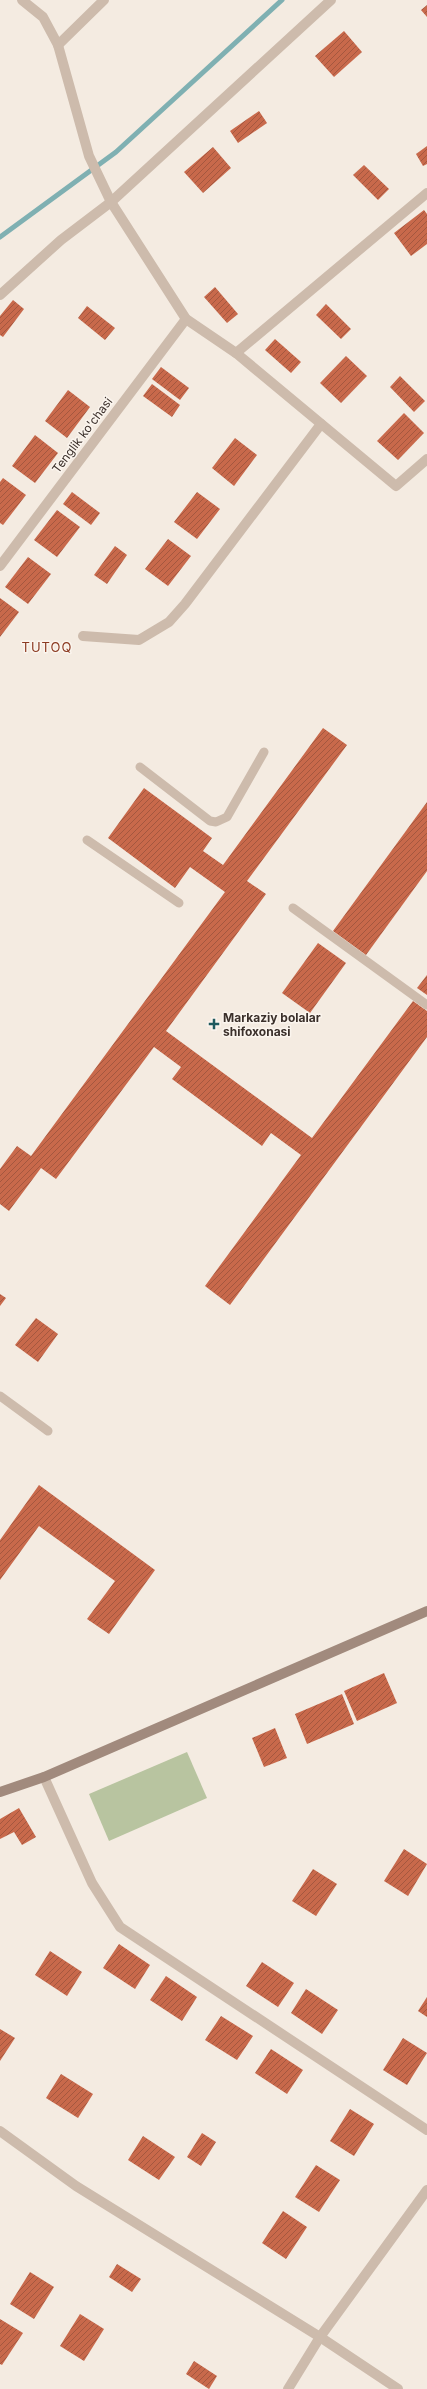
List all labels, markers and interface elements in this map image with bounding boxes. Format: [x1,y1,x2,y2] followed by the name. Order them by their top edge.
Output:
[49,394,115,476] street label: Tenglik ko'chasi
[22,639,72,655] district label: TUTOQ
[223,1010,321,1039] place label: Markaziy bolalar shifoxonasi
[208,1018,220,1030] marker: Markaziy bolalar shifoxonasi

